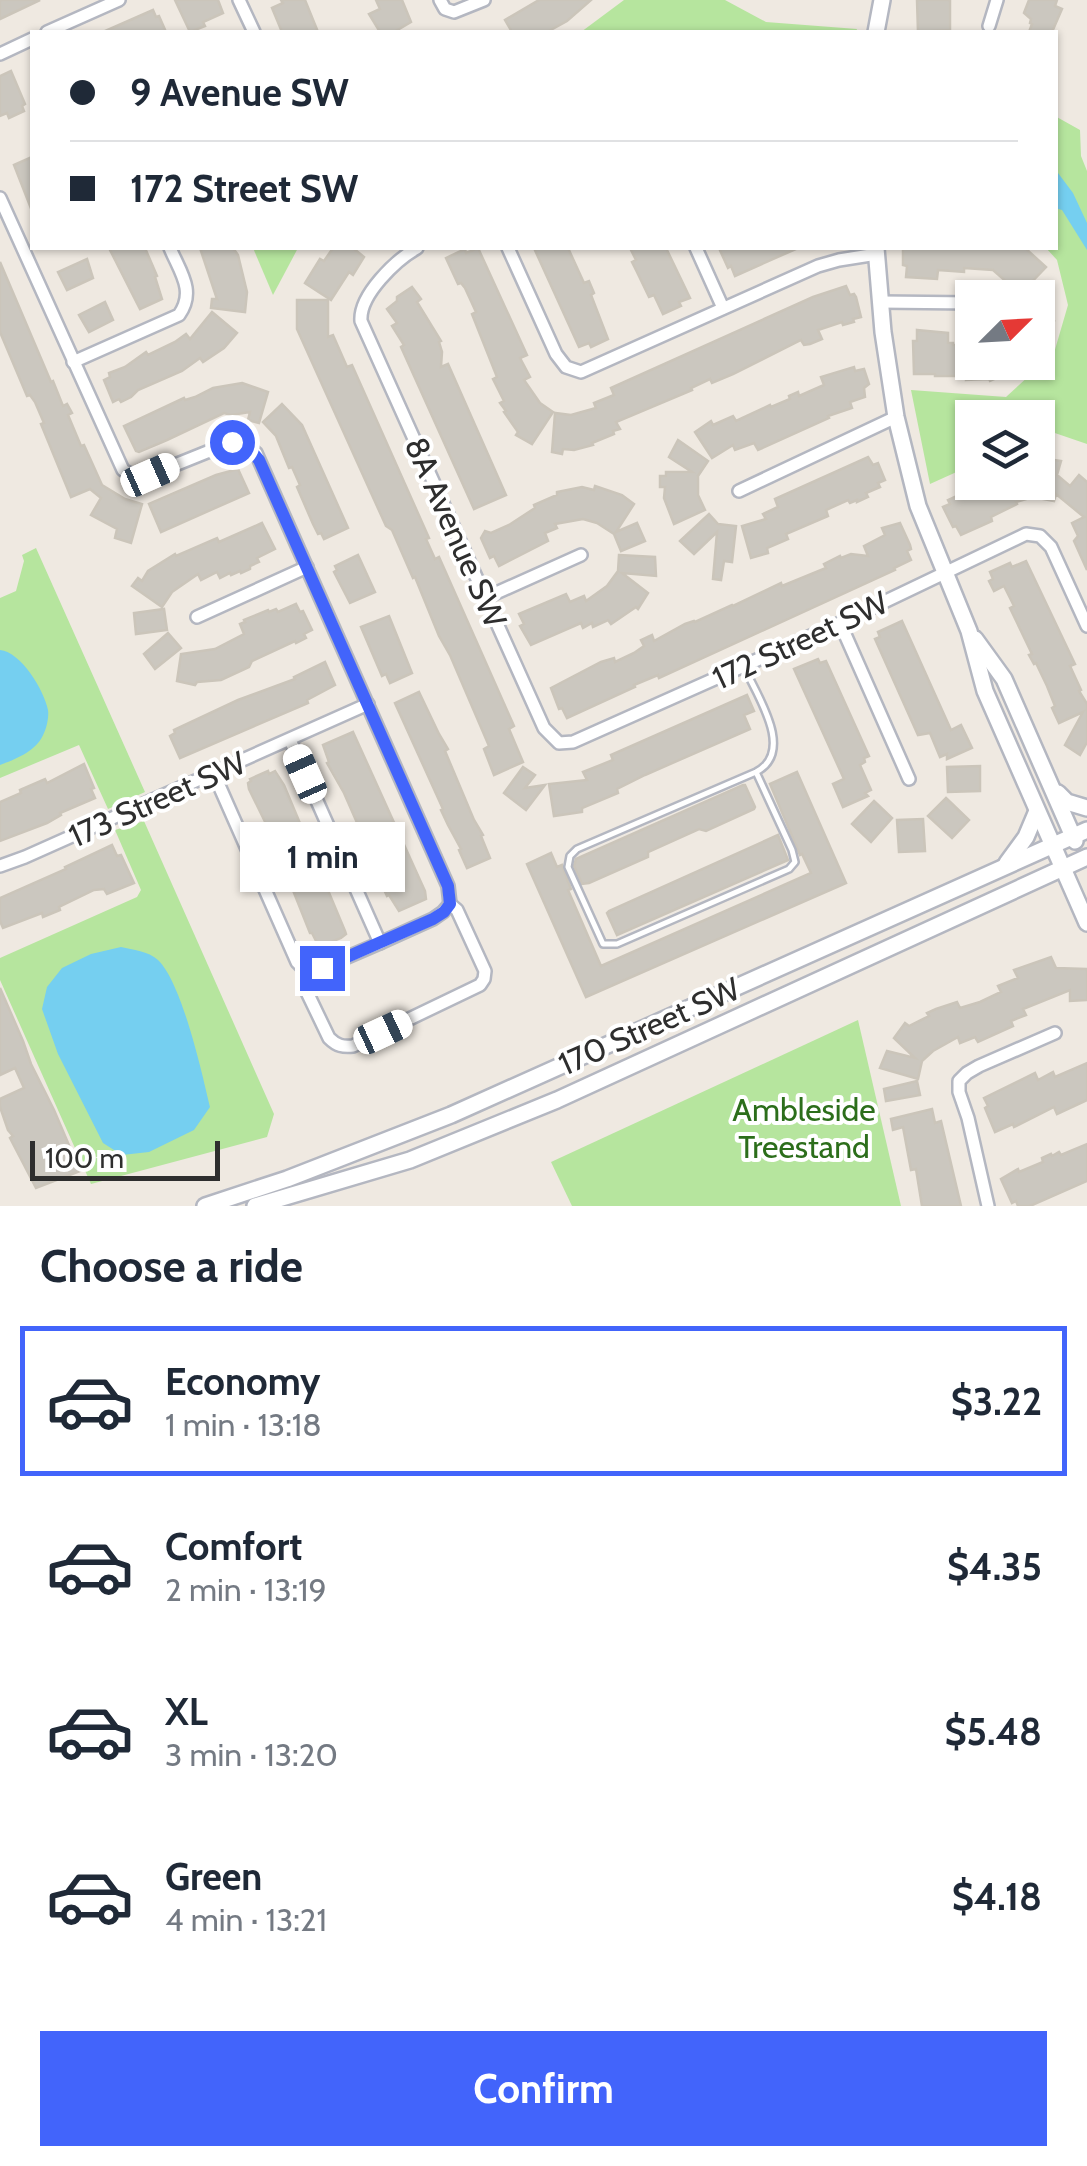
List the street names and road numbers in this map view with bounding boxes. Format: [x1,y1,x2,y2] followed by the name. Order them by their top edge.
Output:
[397,431,516,634] street label: 8A Avenue SW
[706,582,894,698] street label: 172 Street SW
[63,742,252,855] street label: 173 Street SW
[552,968,746,1083] street label: 170 Street SW

